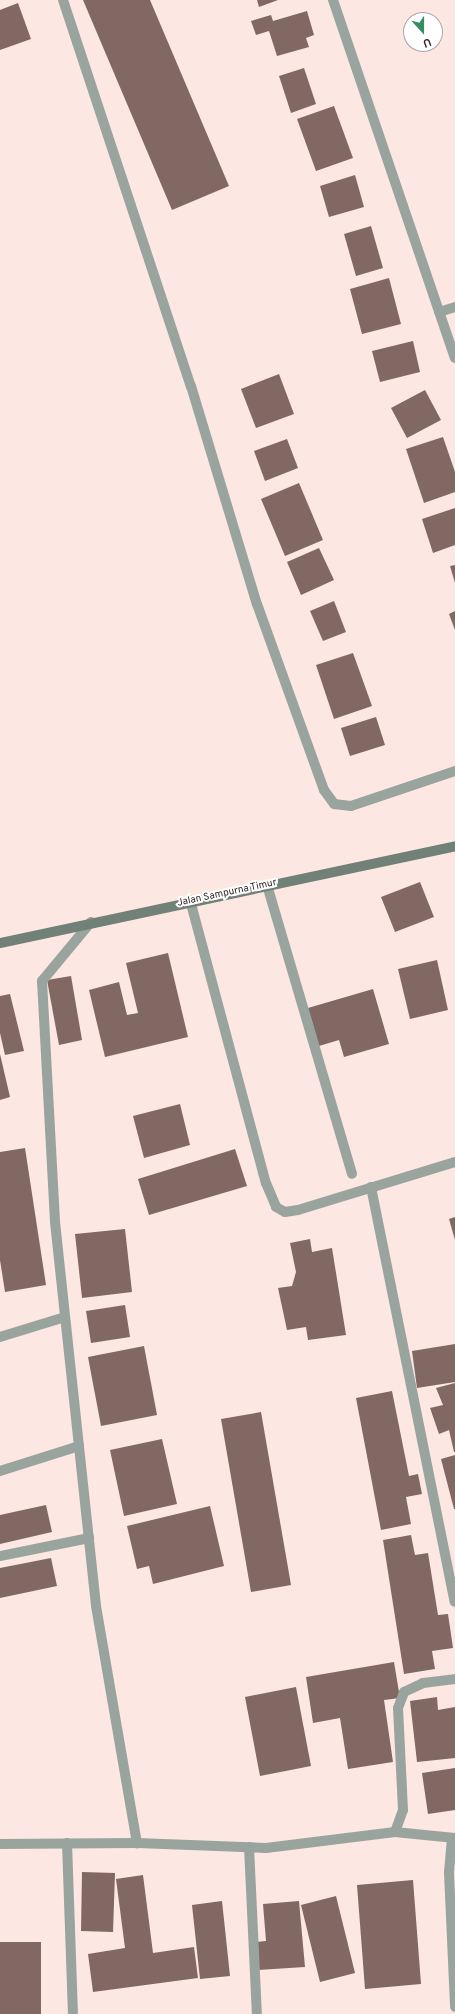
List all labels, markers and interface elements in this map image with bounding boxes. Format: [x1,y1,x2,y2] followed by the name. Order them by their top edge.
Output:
[403,12,443,52] north arrow
[421,34,433,50] text: U
[176,877,278,909] street label: Jalan Sampurna Timur

